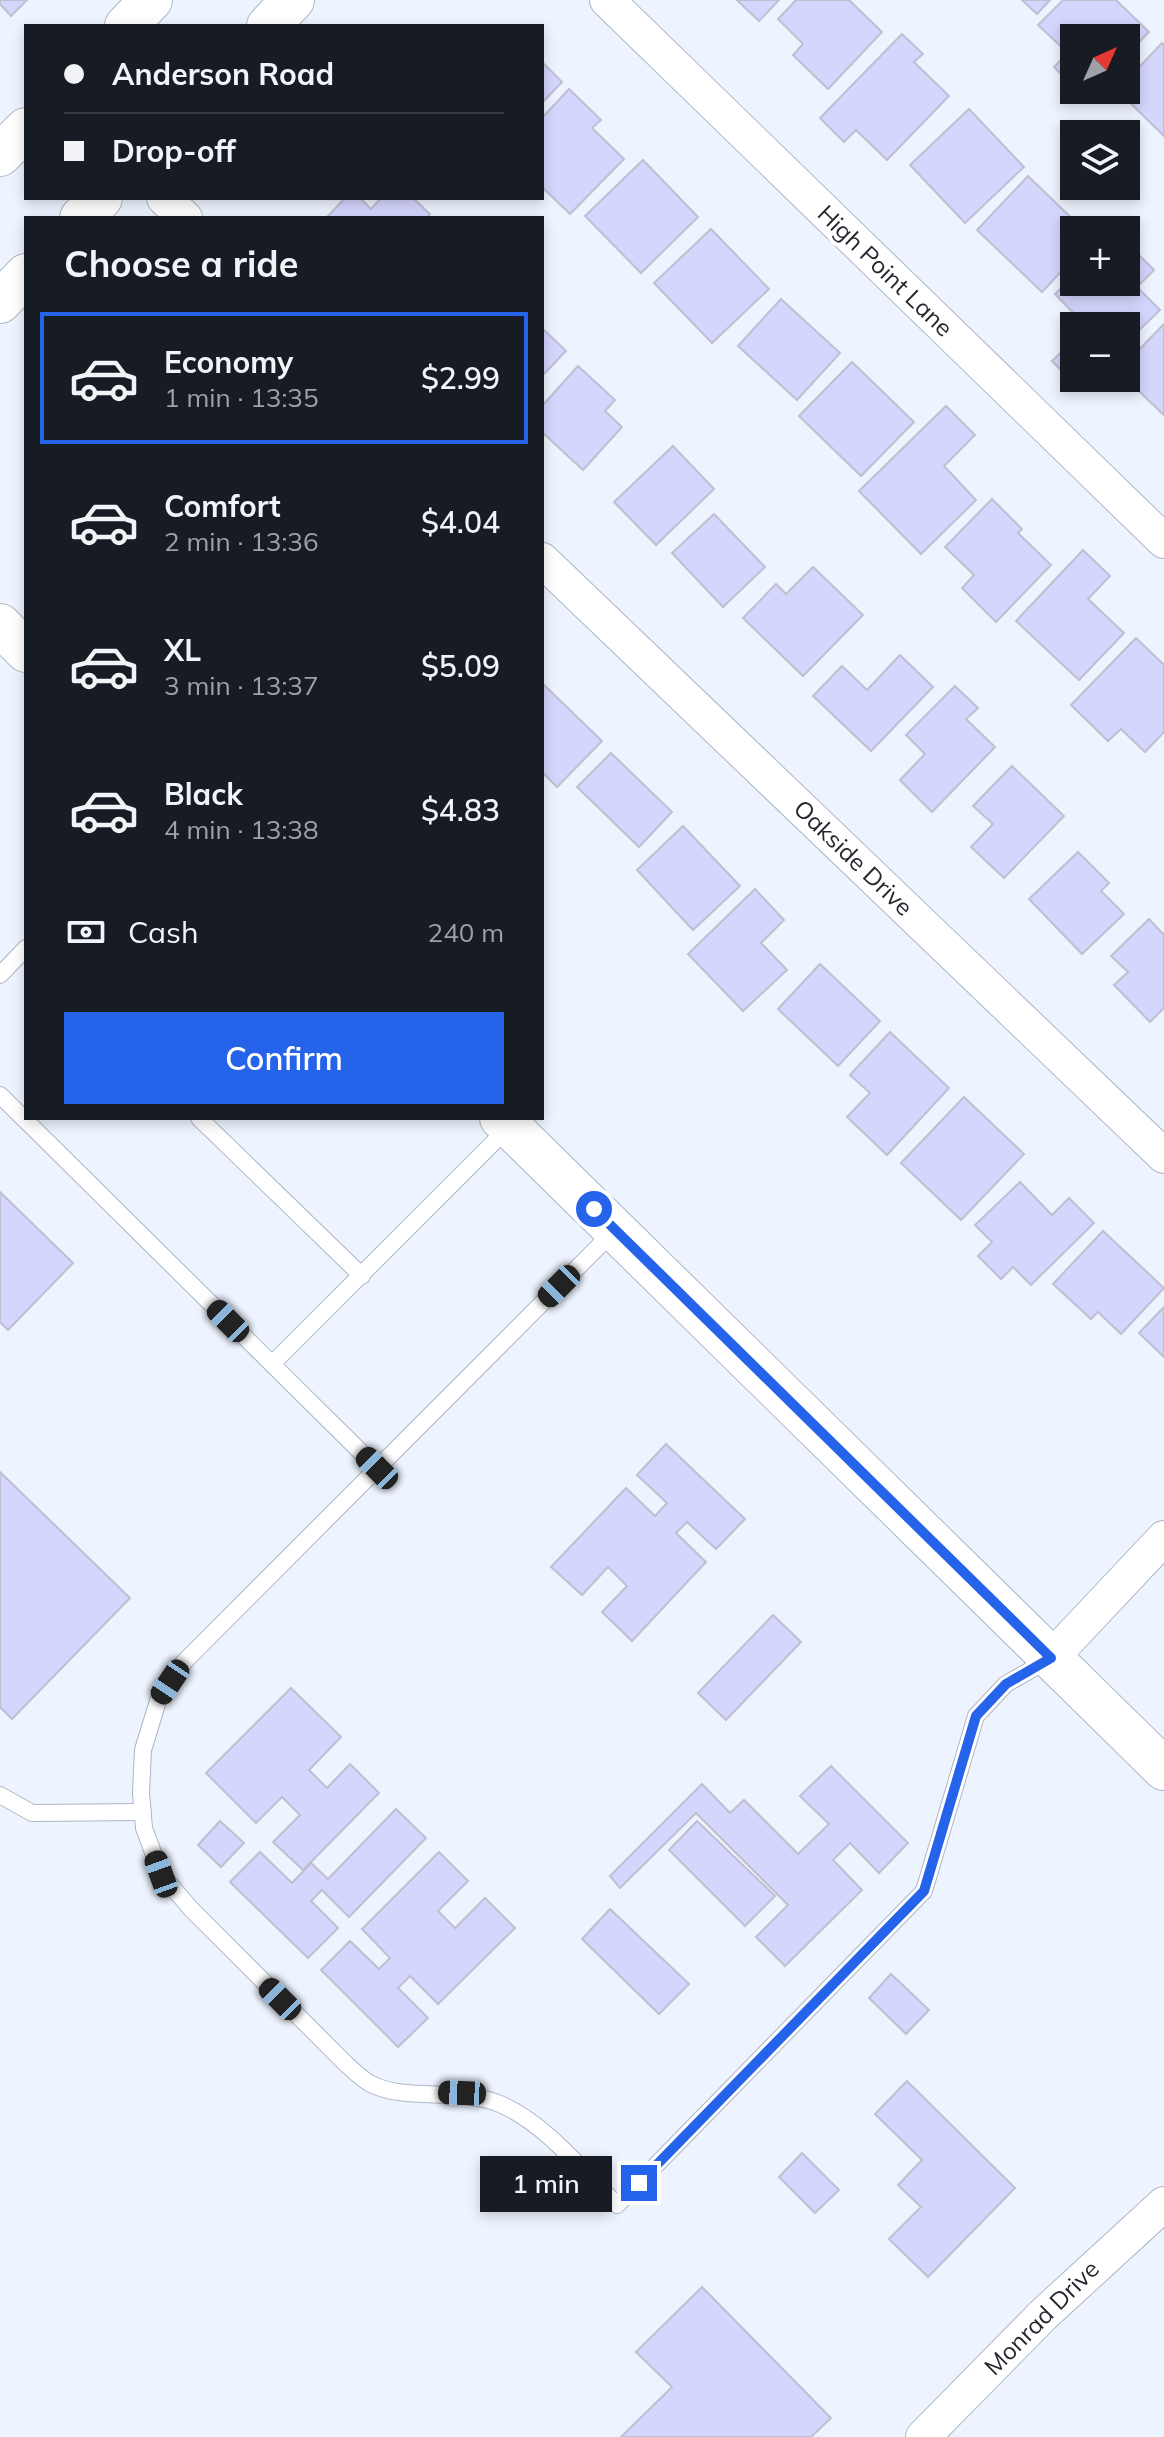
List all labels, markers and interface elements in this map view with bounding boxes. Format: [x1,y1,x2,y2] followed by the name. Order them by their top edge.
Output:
[1060,24,1140,104] north arrow
[1060,24,1140,392] map controls
[112,55,334,93] text: Anderson Road
[1060,120,1140,200] button: layers
[112,132,236,170] text: Drop-off
[812,198,960,342] street label: High Point Lane
[1060,216,1140,296] button: +
[64,241,298,286] text: Choose a ride
[1060,312,1140,392] button: −
[68,342,140,414] icon: car
[164,343,293,381] text: Economy
[421,359,500,397] text: $2.99
[164,381,319,414] text: 1 min · 13:35
[68,486,140,558] icon: car
[164,487,281,525] text: Comfort
[421,503,500,541] text: $4.04
[164,525,319,558] text: 2 min · 13:36
[68,630,140,702] icon: car
[164,631,201,669] text: XL
[421,647,500,685] text: $5.09
[164,669,319,702] text: 3 min · 13:37
[68,774,140,846] icon: car
[164,775,243,813] text: Black
[421,791,500,829] text: $4.83
[788,793,920,922] street label: Oakside Drive
[164,813,319,846] text: 4 min · 13:38
[64,910,108,954] icon: cash
[128,913,199,951] text: Cash
[428,916,504,949] text: 240 m
[64,1012,504,1104] button: Confirm
[576,1191,612,1227] route start
[534,1261,584,1311] car
[203,1296,253,1346] car
[352,1443,402,1493] car
[147,1655,193,1709] car
[142,1847,180,1901] car
[255,1974,305,2024] car
[438,2080,486,2106] car
[479,2155,611,2211] callout: 1 min
[621,2165,657,2201] route end
[512,2167,580,2200] text: 1 min
[978,2254,1105,2381] street label: Monrad Drive

